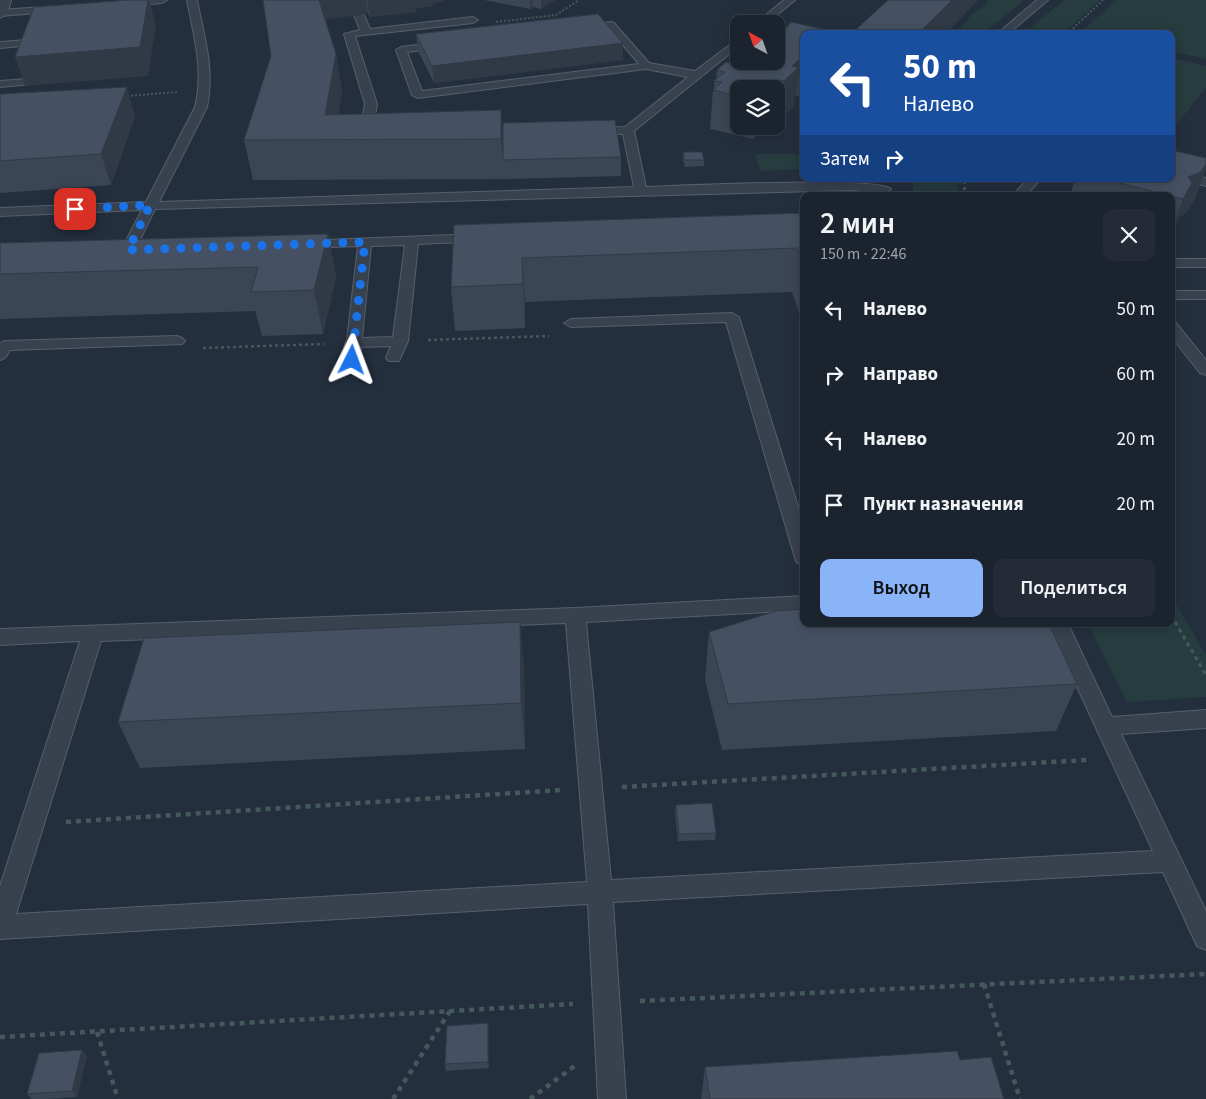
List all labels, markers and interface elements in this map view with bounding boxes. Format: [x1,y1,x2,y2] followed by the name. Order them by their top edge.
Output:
[730,15,785,70] north arrow
[730,15,785,135] map controls
[903,42,977,92] text: 50 m
[820,50,885,115] icon: left
[730,80,785,135] button: layers
[903,88,974,120] text: Налево
[880,145,908,173] icon: right
[820,146,870,173] text: Затем
[54,188,96,230] pin
[61,195,89,223] icon: arrive
[820,202,895,245] text: 2 мин
[1103,209,1155,261] button: close
[820,243,907,265] text: 150 m · 22:46
[820,296,848,324] icon: left
[863,296,927,323] text: Налево
[1117,296,1155,323] text: 50 m
[325,333,377,385] position arrow
[820,361,848,389] icon: right
[863,361,938,388] text: Направо
[1117,361,1155,388] text: 60 m
[820,426,848,454] icon: left
[863,426,927,453] text: Налево
[1117,426,1155,453] text: 20 m
[820,491,848,519] icon: arrive
[863,491,1024,518] text: Пункт назначения
[1117,491,1155,518] text: 20 m
[820,559,983,617] button: Выход
[993,559,1155,617] button: Поделиться

